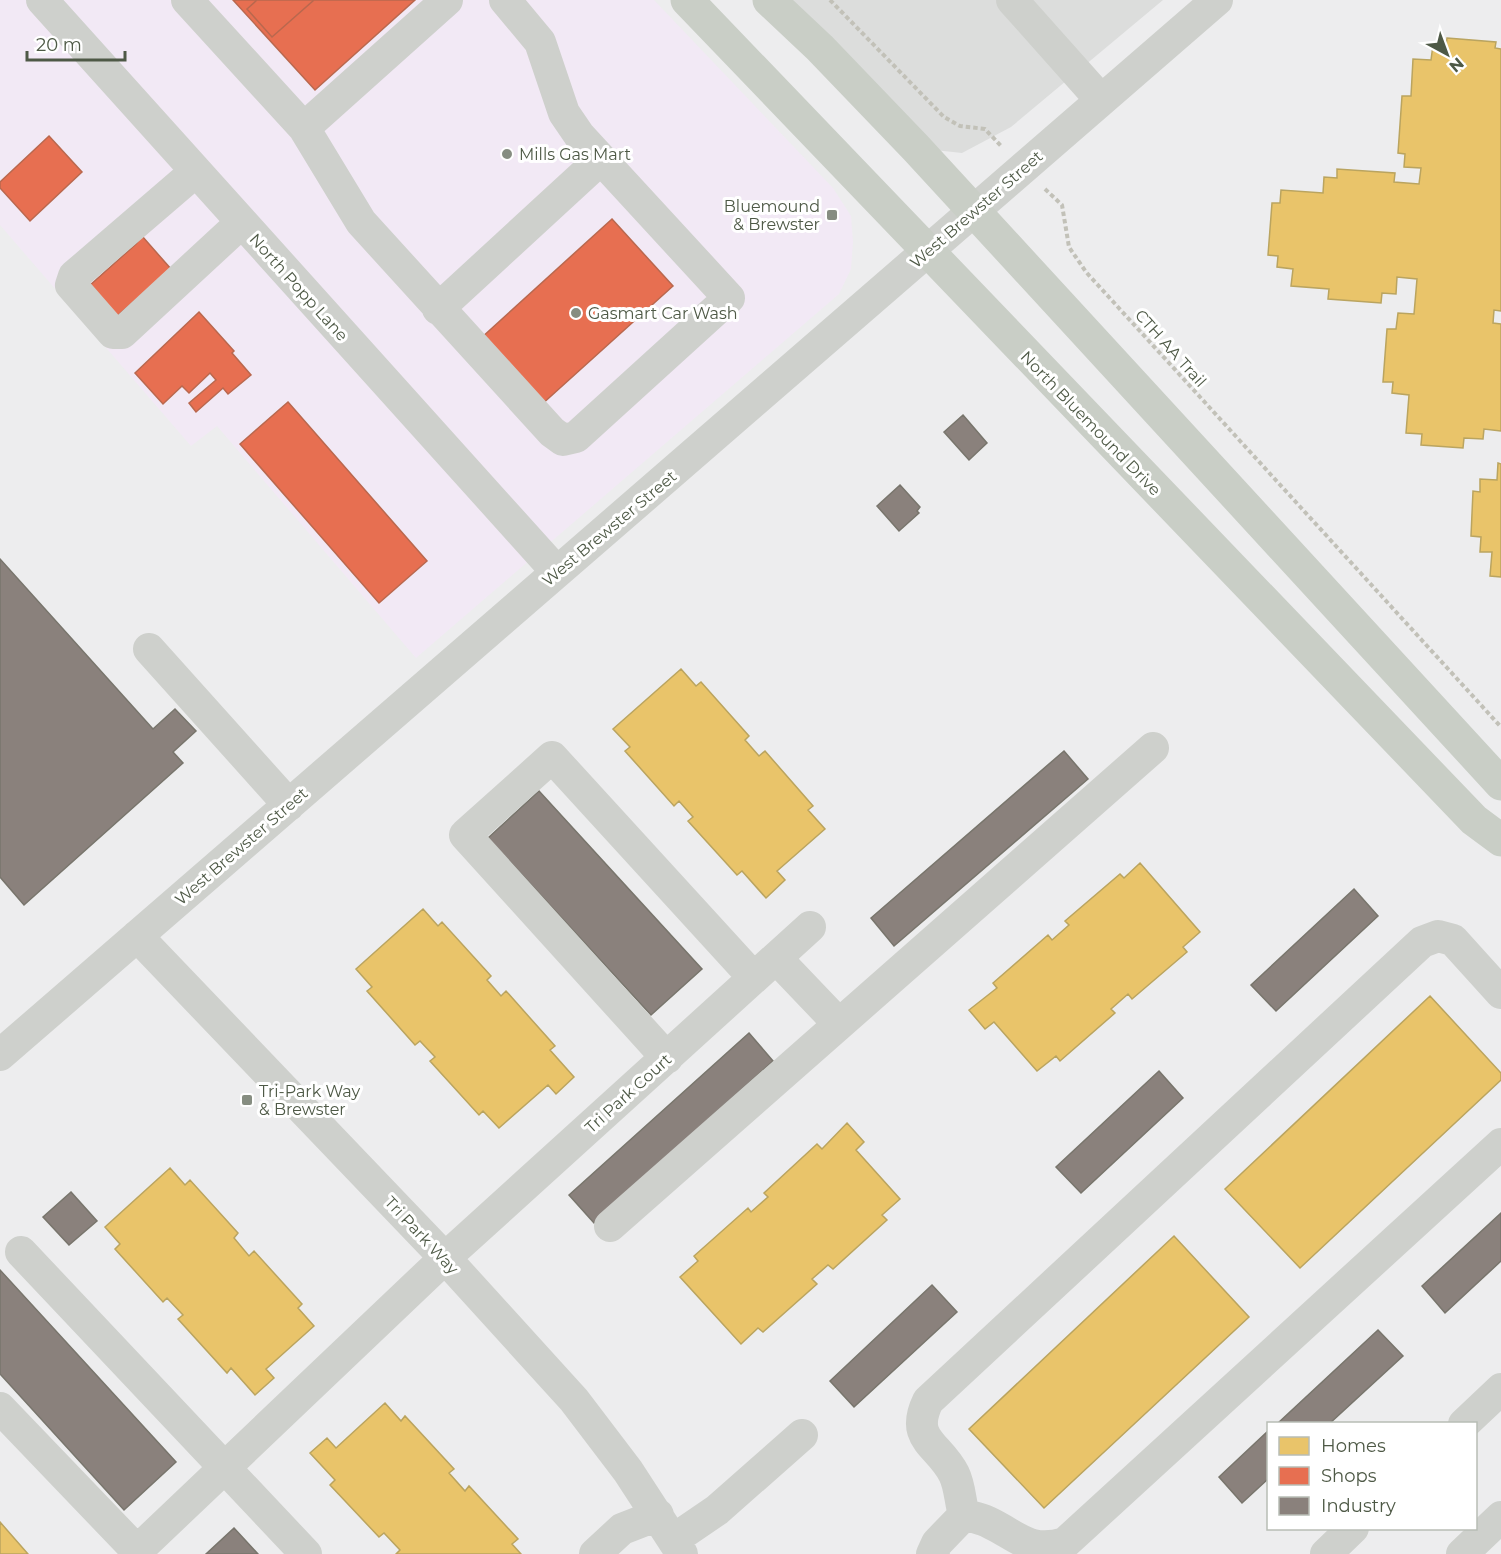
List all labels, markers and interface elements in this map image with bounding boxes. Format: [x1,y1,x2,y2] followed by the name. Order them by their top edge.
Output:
[27,24,124,62] scale bar
[1417,24,1477,84] north arrow
[36,34,82,56] text: 20 m
[1445,54,1468,76] text: N
[519,145,631,164] place label: Mills Gas Mart
[906,146,1047,272] street label: West Brewster Street
[500,147,514,161] marker: Mills Gas Mart
[724,197,820,234] place label: Bluemound & Brewster
[825,208,839,222] marker: Bluemound & Brewster
[245,230,352,345] street label: North Popp Lane
[588,304,738,323] place label: Gasmart Car Wash
[569,306,583,320] marker: Gasmart Car Wash
[1131,306,1210,391] street label: CTH AA Trail
[1017,347,1165,500] street label: North Bluemound Drive
[538,466,681,590] street label: West Brewster Street
[171,783,312,909] street label: West Brewster Street
[581,1049,676,1137] street label: Tri Park Court
[259,1082,360,1119] place label: Tri-Park Way & Brewster
[240,1093,254,1107] marker: Tri-Park Way & Brewster
[381,1193,463,1278] street label: Tri Park Way
[1267,1422,1477,1530] legend
[1321,1435,1386,1457] text: Homes
[1321,1465,1377,1487] text: Shops
[1321,1495,1396,1517] text: Industry

